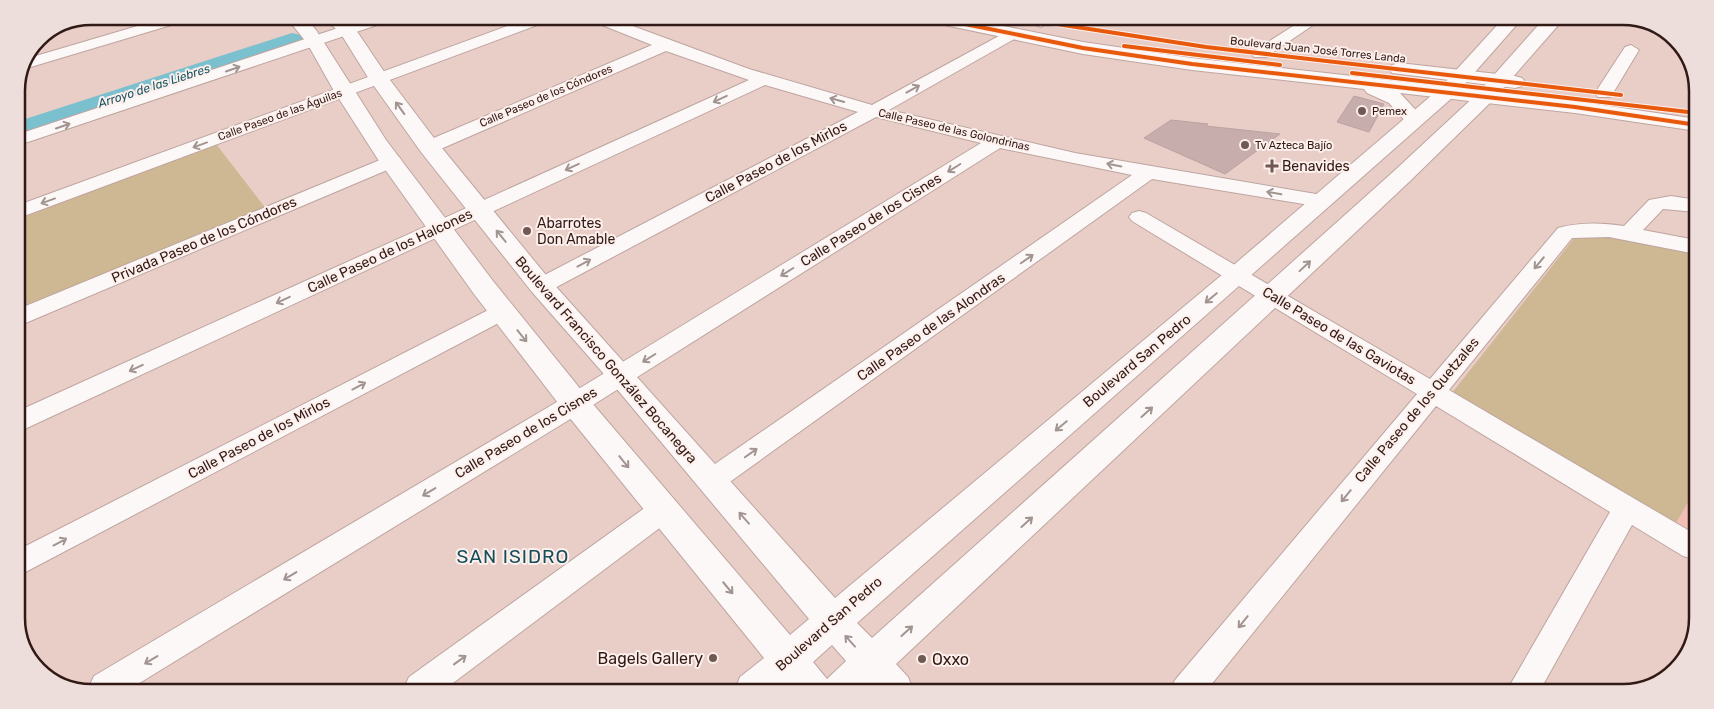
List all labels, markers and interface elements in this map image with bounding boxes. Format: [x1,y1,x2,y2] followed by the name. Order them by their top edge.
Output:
[1230,34,1406,66] street label: Boulevard Juan José Torres Landa
[95,61,212,111] water label: Arroyo de las Liebres
[478,62,615,130] street label: Calle Paseo de los Cóndores
[225,63,241,73] one-way arrow
[905,84,920,93] one-way arrow
[216,86,344,144] street label: Calle Paseo de las Águilas
[713,95,728,105] one-way arrow
[829,95,845,105] one-way arrow
[395,102,406,115] one-way arrow
[1356,105,1368,117] marker: Pemex
[1372,105,1407,118] place label: Pemex
[877,106,1031,154] street label: Calle Paseo de las Golondrinas
[702,117,850,207] street label: Calle Paseo de los Mirlos
[54,121,70,130] one-way arrow
[1239,139,1251,151] marker: Tv Azteca Bajío
[1255,139,1332,152] place label: Tv Azteca Bajío
[193,141,208,150] one-way arrow
[1282,158,1350,175] place label: Benavides
[1107,160,1123,169] one-way arrow
[1266,160,1278,172] marker: Benavides
[565,163,580,172] one-way arrow
[948,163,962,173] one-way arrow
[797,170,945,270] street label: Calle Paseo de los Cisnes
[1266,188,1282,198] one-way arrow
[109,193,299,287] street label: Privada Paseo de los Cóndores
[41,197,56,206] one-way arrow
[305,205,475,297] street label: Calle Paseo de los Halcones
[537,215,616,248] place label: Abarrotes Don Amable
[521,225,533,237] marker: Abarrotes Don Amable
[495,230,506,243] one-way arrow
[511,253,701,467] street label: Boulevard Francisco González Bocanegra
[1020,254,1034,264] one-way arrow
[1534,257,1545,270] one-way arrow
[576,258,591,267] one-way arrow
[1299,260,1312,272] one-way arrow
[780,267,794,277] one-way arrow
[854,269,1008,385] street label: Calle Paseo de las Alondras
[1259,283,1419,389] street label: Calle Paseo de las Gaviotas
[1205,292,1218,303] one-way arrow
[276,296,291,305] one-way arrow
[1080,311,1194,411] street label: Boulevard San Pedro
[516,329,527,342] one-way arrow
[1351,334,1483,486] street label: Calle Paseo de los Quetzales
[642,353,656,363] one-way arrow
[129,364,144,373] one-way arrow
[351,381,366,391] one-way arrow
[452,384,600,482] street label: Calle Paseo de los Cisnes
[185,393,333,483] street label: Calle Paseo de los Mirlos
[1141,406,1153,418] one-way arrow
[1055,420,1068,431] one-way arrow
[744,448,758,458] one-way arrow
[619,456,630,469] one-way arrow
[423,487,437,497] one-way arrow
[1341,489,1352,502] one-way arrow
[738,512,749,525] one-way arrow
[1021,516,1034,528] one-way arrow
[52,537,67,547] one-way arrow
[457,545,569,568] district label: SAN ISIDRO
[284,571,298,581] one-way arrow
[772,573,886,675] street label: Boulevard San Pedro
[722,581,733,594] one-way arrow
[1238,615,1249,628] one-way arrow
[901,625,914,637] one-way arrow
[844,635,856,648] one-way arrow
[598,649,703,668] place label: Bagels Gallery
[932,650,969,669] place label: Oxxo
[707,652,719,664] marker: Bagels Gallery
[916,653,928,665] marker: Oxxo
[453,654,466,665] one-way arrow
[144,655,158,665] one-way arrow

